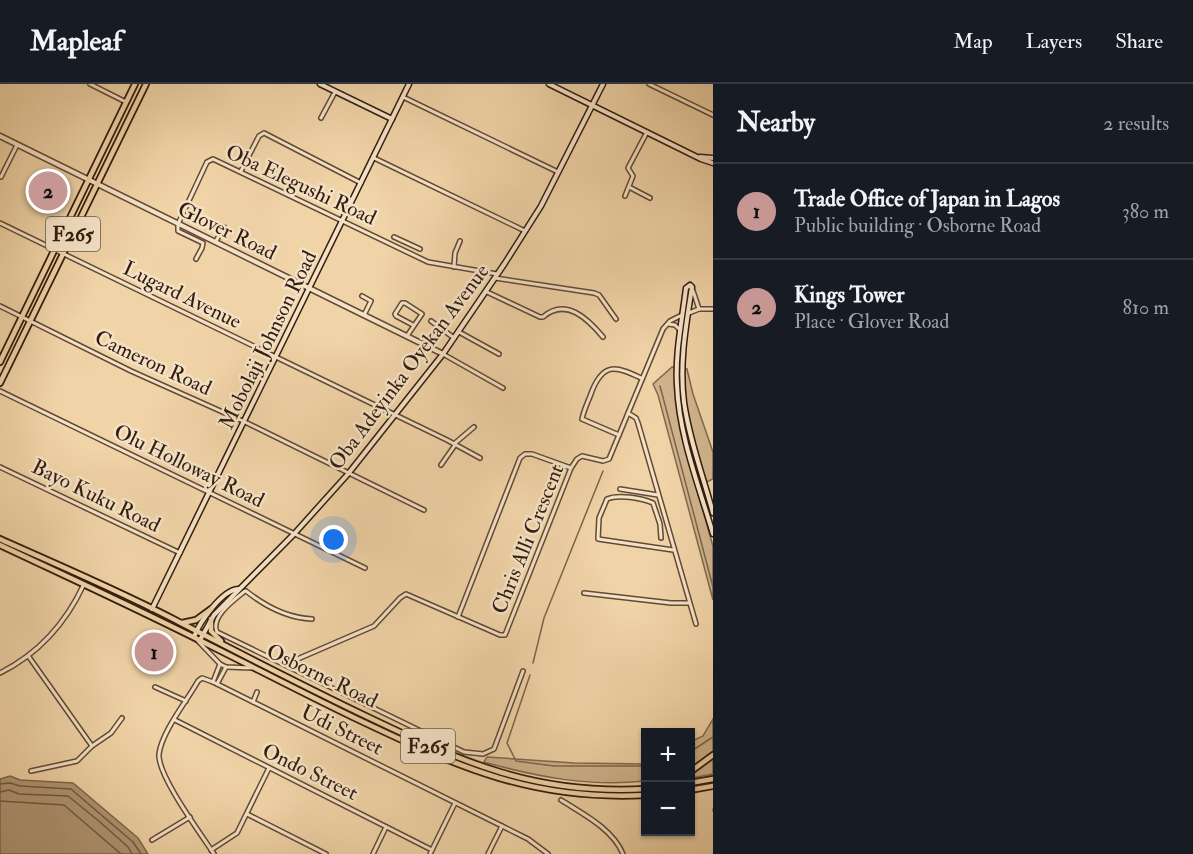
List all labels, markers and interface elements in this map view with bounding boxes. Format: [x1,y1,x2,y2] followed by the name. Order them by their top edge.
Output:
[30,24,122,59] text: Mapleaf
[953,28,993,55] text: Map
[1026,28,1082,55] text: Layers
[1115,28,1163,55] text: Share
[737,107,815,139] text: Nearby
[1103,111,1169,136] text: 2 results
[221,138,381,232] street label: Oba Elegushi Road
[28,168,68,214] pin: 2
[794,185,1060,213] text: Trade Office of Japan in Lagos
[173,195,281,267] street label: Glover Road
[753,199,760,224] text: 1
[1122,199,1169,224] text: 380 m
[794,213,1041,238] text: Public building · Osborne Road
[46,217,100,251] road number: F265
[213,246,323,434] street label: Mobolaji Johnson Road
[118,255,246,335] street label: Lugard Avenue
[323,258,495,475] street label: Oba Adeyinka Oyekan Avenue
[794,281,904,309] text: Kings Tower
[751,295,762,320] text: 2
[1123,295,1169,320] text: 810 m
[794,309,949,334] text: Place · Glover Road
[90,324,216,402] street label: Cameron Road
[109,418,269,514] street label: Olu Holloway Road
[27,453,165,539] street label: Bayo Kuku Road
[486,460,570,618] street label: Chris Alli Crescent
[319,525,348,554] your location
[134,630,174,674] pin: 1
[262,637,383,715] street label: Osborne Road
[297,699,388,762] street label: Udi Street
[641,728,695,836] map controls
[641,728,695,782] button: +
[401,729,455,763] road number: F265
[258,737,363,807] street label: Ondo Street
[641,782,695,836] button: −

